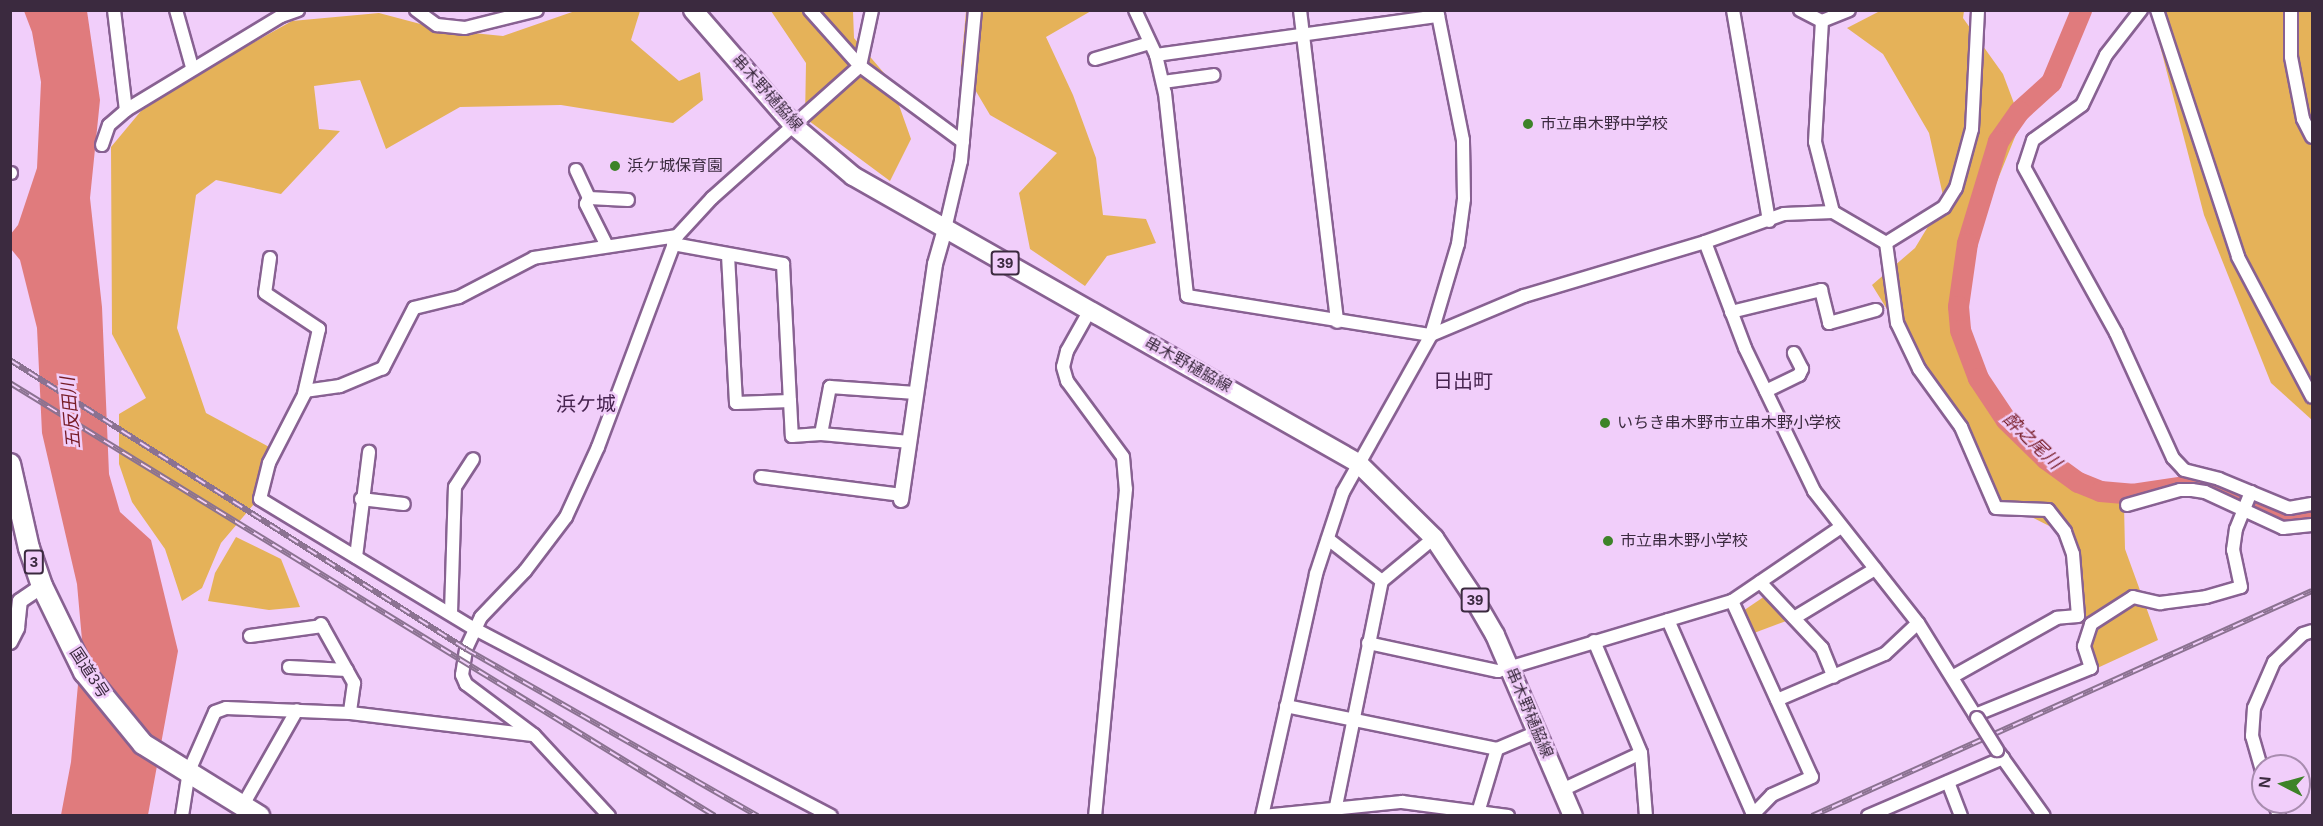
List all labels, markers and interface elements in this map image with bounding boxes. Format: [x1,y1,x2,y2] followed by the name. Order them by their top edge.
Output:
[728,51,806,135] street label: 串木野樋脇線
[1540,114,1668,134] place label: 市立串木野中学校
[1521,117,1535,131] marker: 市立串木野中学校
[627,156,723,176] place label: 浜ケ城保育園
[608,159,622,173] marker: 浜ケ城保育園
[990,251,1020,275] road number: 39
[1141,333,1235,397] street label: 串木野樋脇線
[1433,369,1493,393] district label: 日出町
[57,376,85,450] water label: 五反田川
[556,392,616,416] district label: 浜ケ城
[1999,408,2065,474] water label: 酔之尾川
[1617,413,1841,433] place label: いちき串木野市立串木野小学校
[1598,416,1612,430] marker: いちき串木野市立串木野小学校
[1620,531,1748,551] place label: 市立串木野小学校
[1601,534,1615,548] marker: 市立串木野小学校
[24,550,44,574] road number: 3
[1460,588,1490,612] road number: 39
[65,644,113,702] street label: 国道3号
[1501,665,1557,761] street label: 串木野樋脇線
[2251,754,2311,814] north arrow
[2256,776,2274,789] text: N

